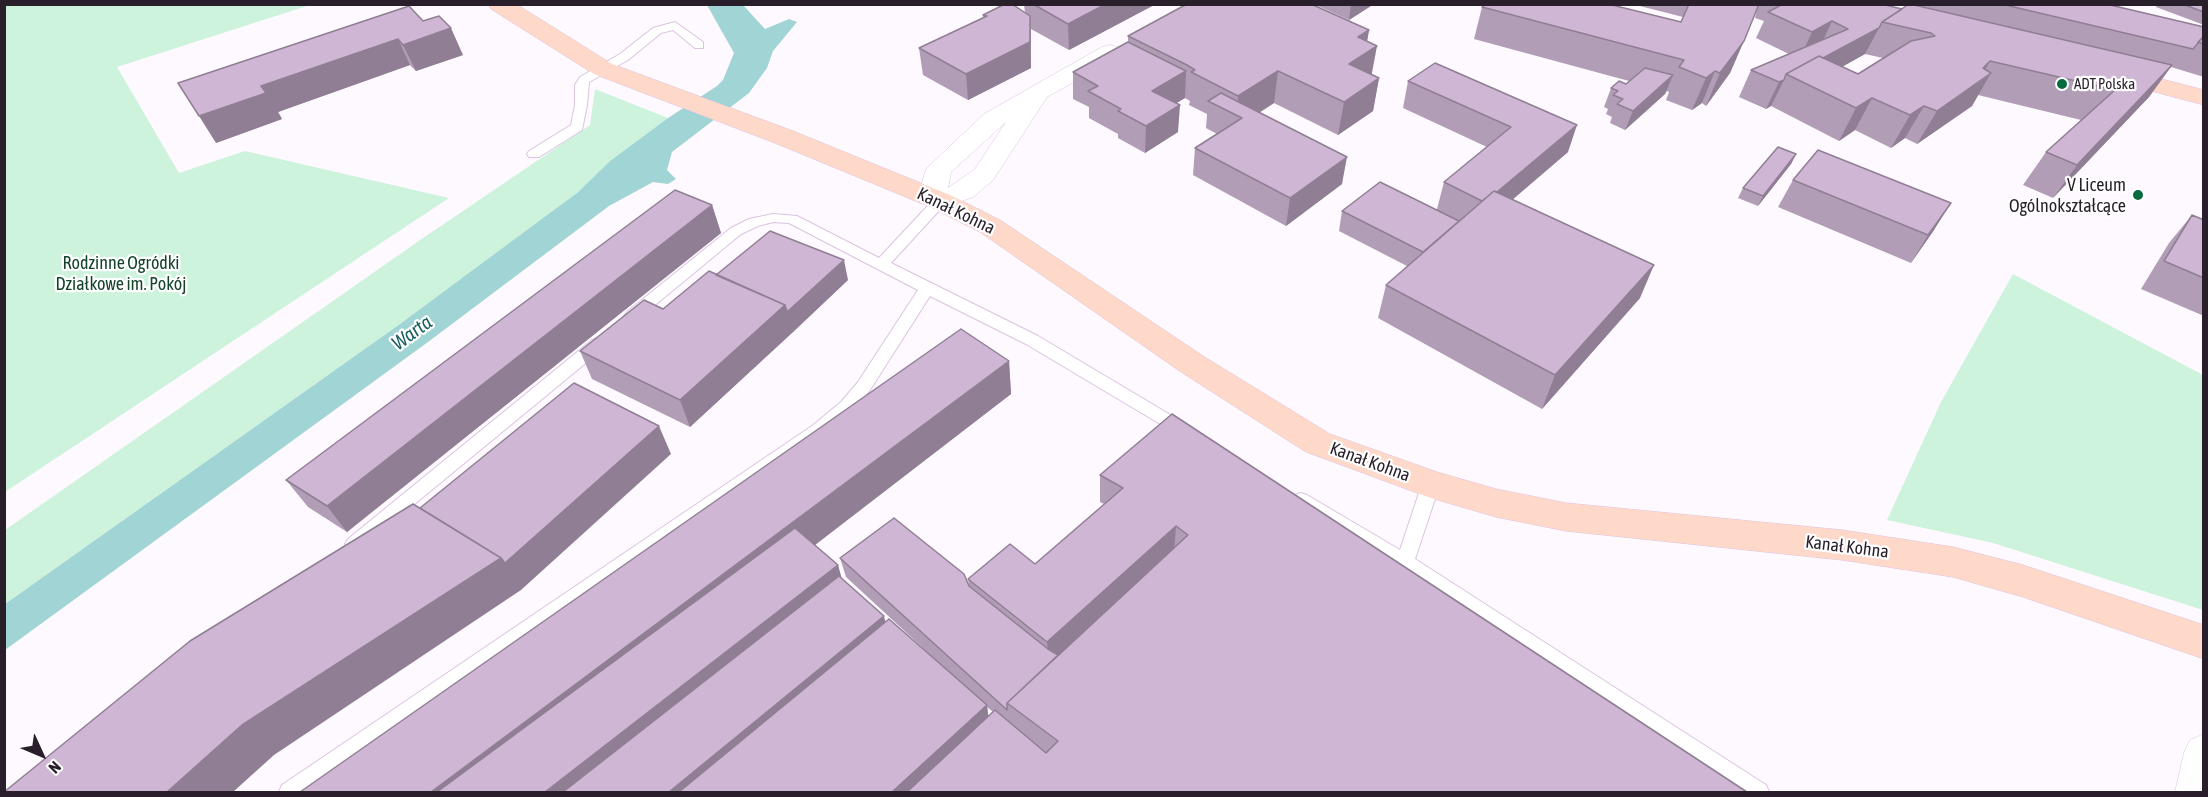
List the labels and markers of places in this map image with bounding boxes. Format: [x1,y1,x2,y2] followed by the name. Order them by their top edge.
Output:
[2074,75,2135,93] place label: ADT Polska
[2055,77,2069,91] marker: ADT Polska
[2009,174,2126,216] place label: V Liceum Ogólnokształcące
[2131,188,2145,202] marker: V Liceum Ogólnokształcące

